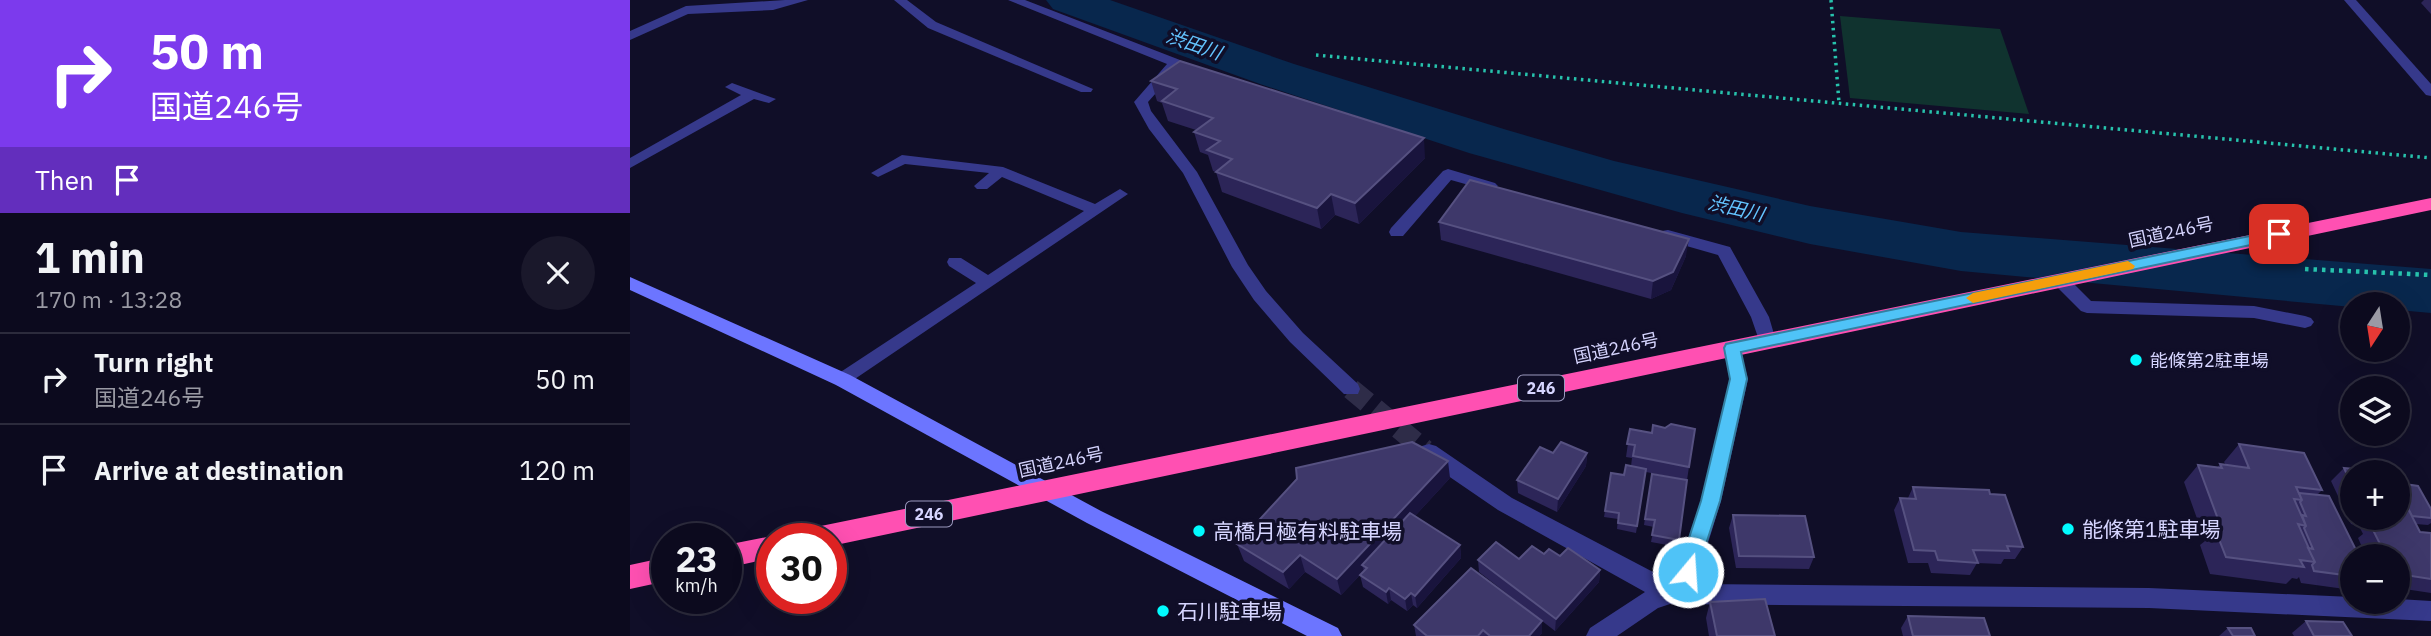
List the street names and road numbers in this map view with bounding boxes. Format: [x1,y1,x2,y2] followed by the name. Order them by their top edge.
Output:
[2126,212,2216,252] street label: 国道246号
[1571,328,1661,368] street label: 国道246号
[1518,376,1564,400] road number: 246
[1016,442,1106,482] street label: 国道246号
[906,502,952,526] road number: 246

